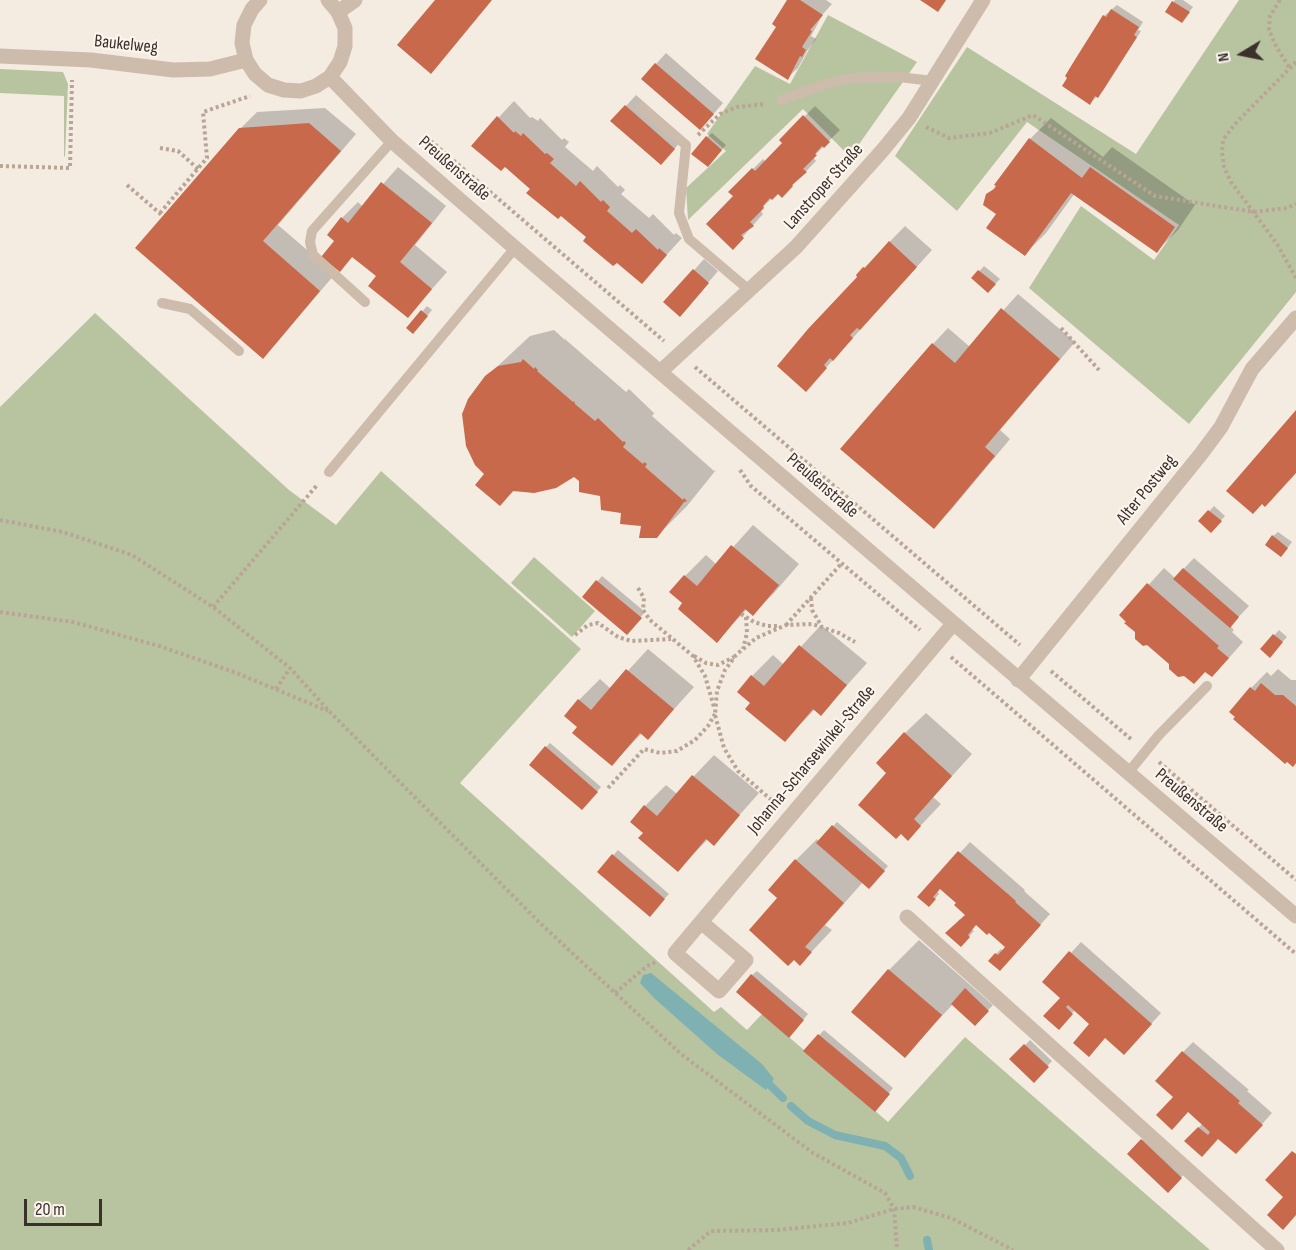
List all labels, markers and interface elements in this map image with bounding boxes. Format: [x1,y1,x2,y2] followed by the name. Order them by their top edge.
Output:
[1212,24,1272,84] north arrow
[93,31,159,59] street label: Baukelweg
[1214,51,1234,63] text: N
[414,132,494,206] street label: Preußenstraße
[780,140,868,234] street label: Lanstroper Straße
[782,449,862,523] street label: Preußenstraße
[1112,451,1182,529] street label: Alter Postweg
[744,681,880,839] street label: Johanna-Scharsewinkel-Straße
[1150,764,1232,838] street label: Preußenstraße
[27,1187,105,1225] scale bar
[35,1199,65,1220] text: 20 m

